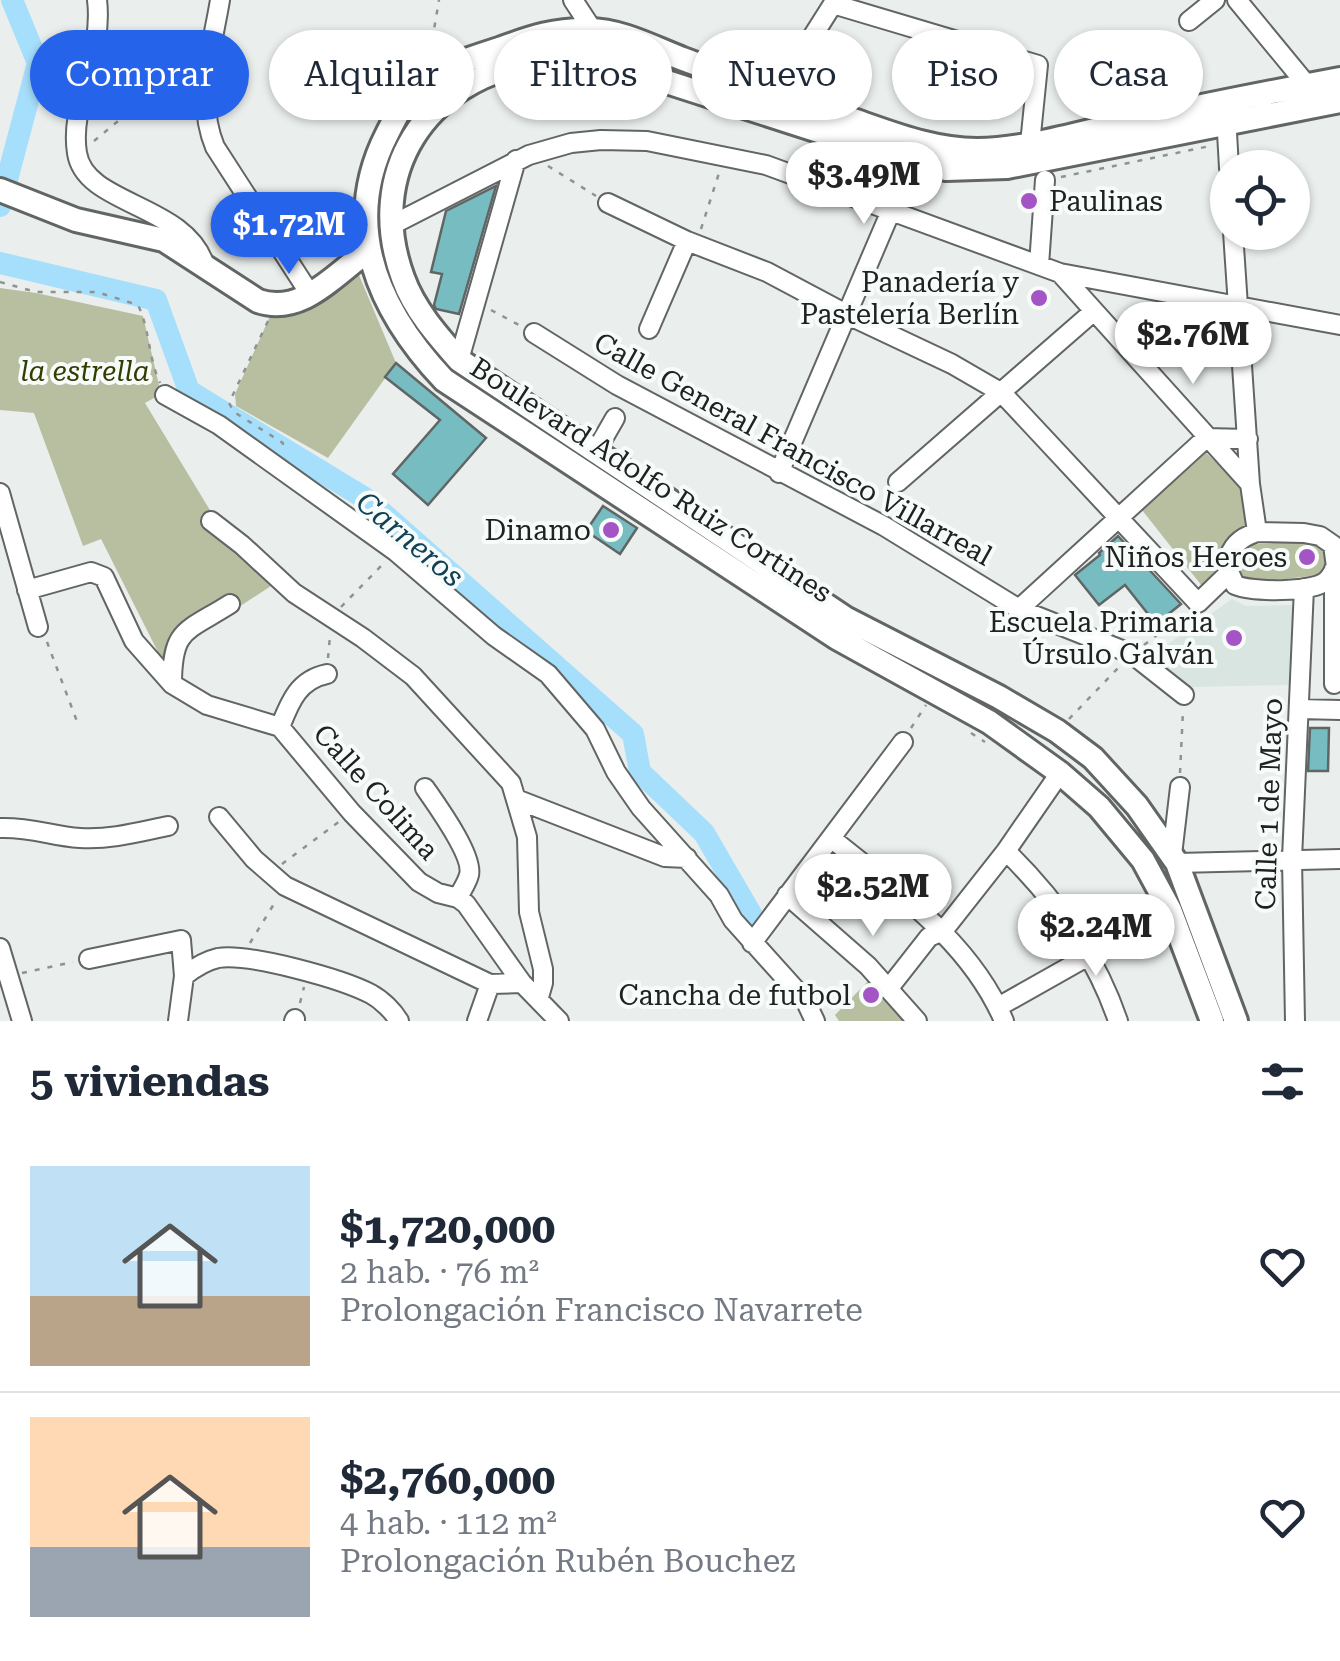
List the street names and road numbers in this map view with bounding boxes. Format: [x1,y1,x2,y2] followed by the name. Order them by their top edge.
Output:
[588,326,998,573] street label: Calle General Francisco Villarreal
[464,351,838,609] street label: Boulevard Adolfo Ruiz Cortines
[1249,697,1289,911] street label: Calle 1 de Mayo
[307,718,445,866] street label: Calle Colima

